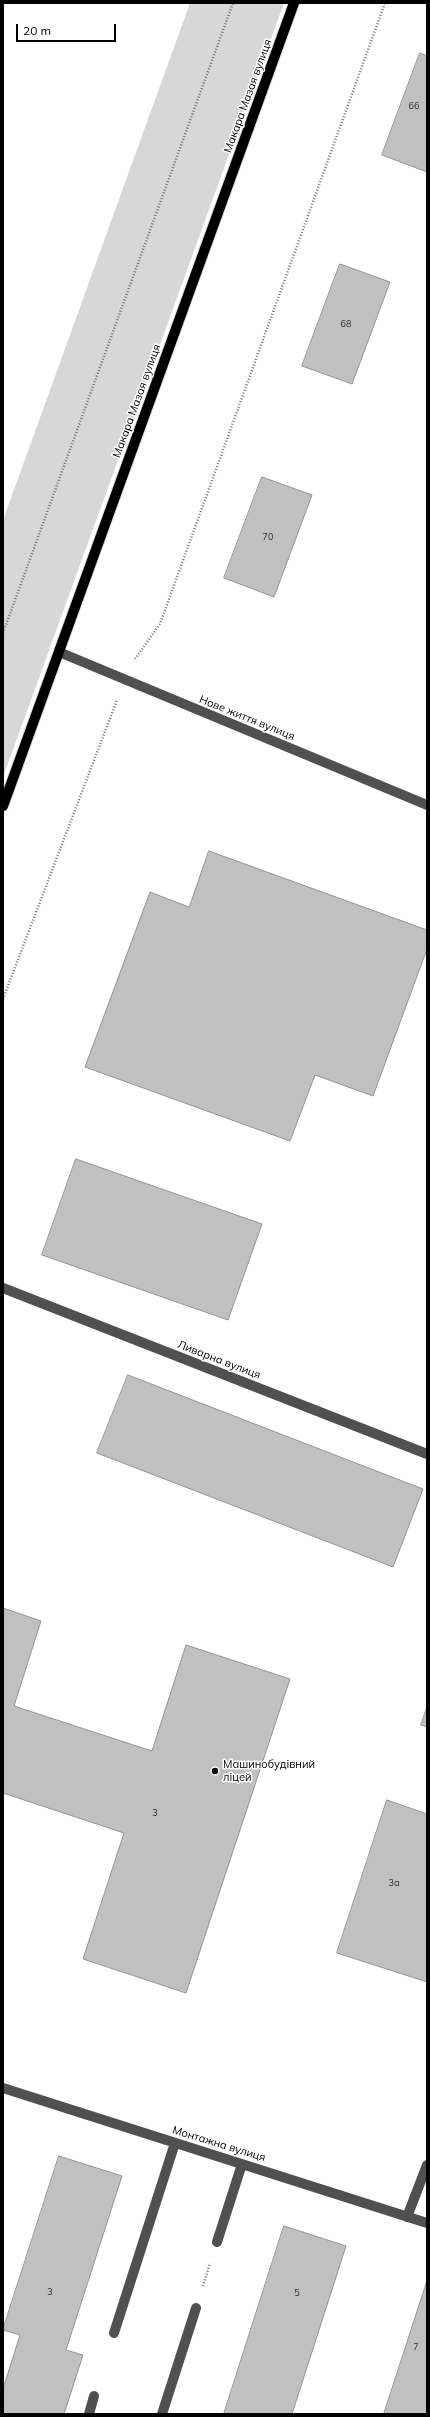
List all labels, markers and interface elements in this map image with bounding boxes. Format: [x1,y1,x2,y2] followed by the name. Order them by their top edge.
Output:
[18,16,118,42] scale bar
[23,23,51,38] text: 20 m
[221,37,275,155] street label: Макара Мазая вулиця
[409,101,419,111] house number: 66
[341,319,351,329] house number: 68
[110,342,164,460] street label: Макара Мазая вулиця
[263,532,273,542] house number: 70
[197,693,297,743] street label: Нове життя вулиця
[175,1338,263,1382] street label: Ливарна вулиця
[223,1758,315,1784] place label: Машинобудівний ліцей
[210,1766,220,1776] marker: Машинобудівний ліцей
[152,1808,158,1818] house number: 3
[389,1878,399,1888] house number: 3а
[171,2124,267,2164] street label: Монтажна вулиця
[47,2287,53,2297] house number: 3
[294,2288,300,2298] house number: 5
[413,2342,419,2352] house number: 7

